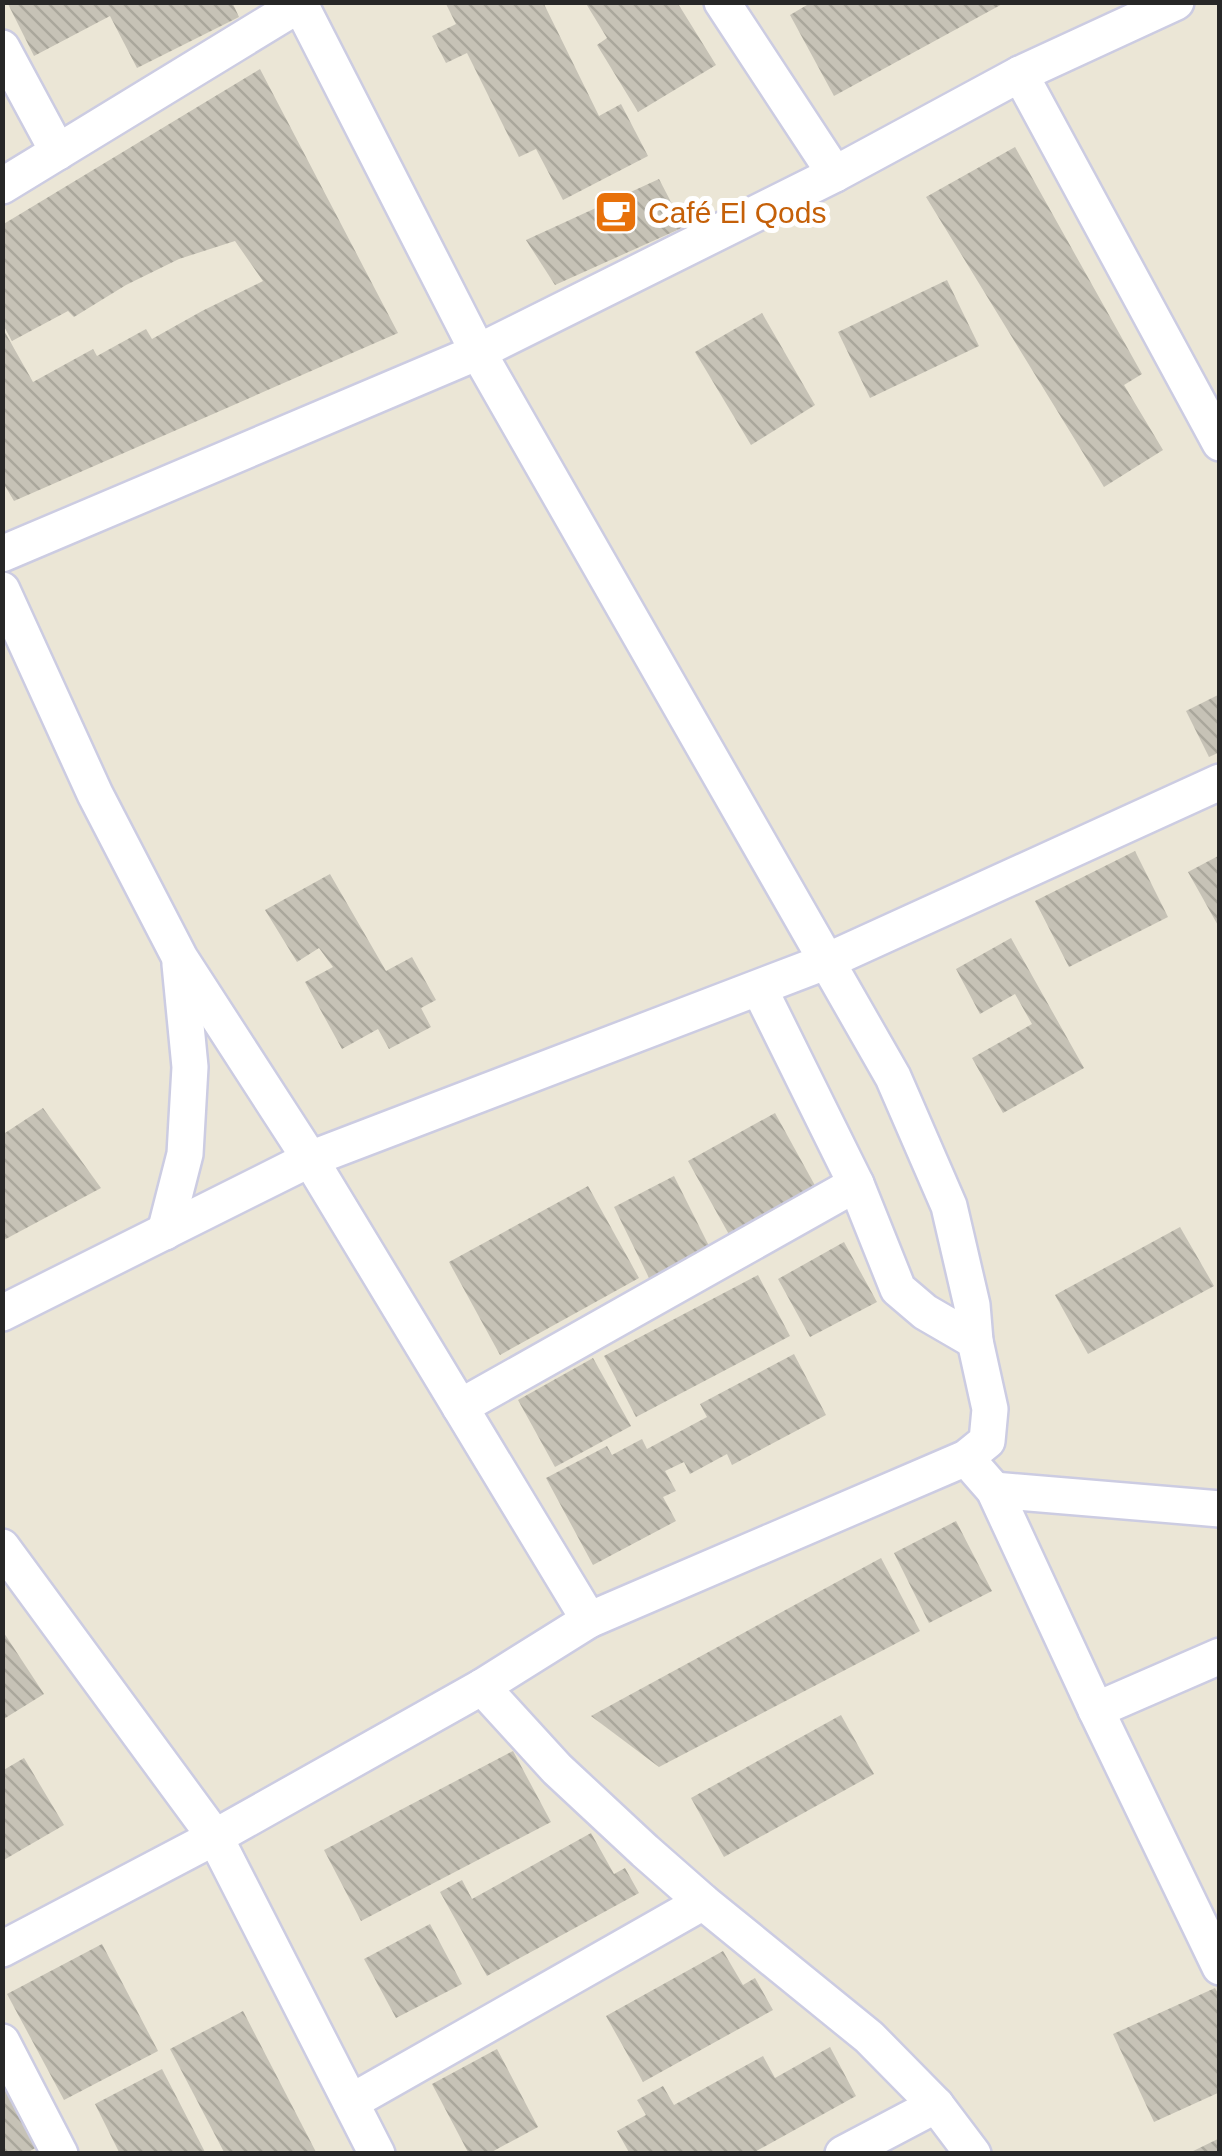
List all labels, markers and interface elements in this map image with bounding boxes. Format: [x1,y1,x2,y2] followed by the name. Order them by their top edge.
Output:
[593,189,639,235] cafe icon: Café El Qods
[648,196,826,229] place label: Café El Qods

